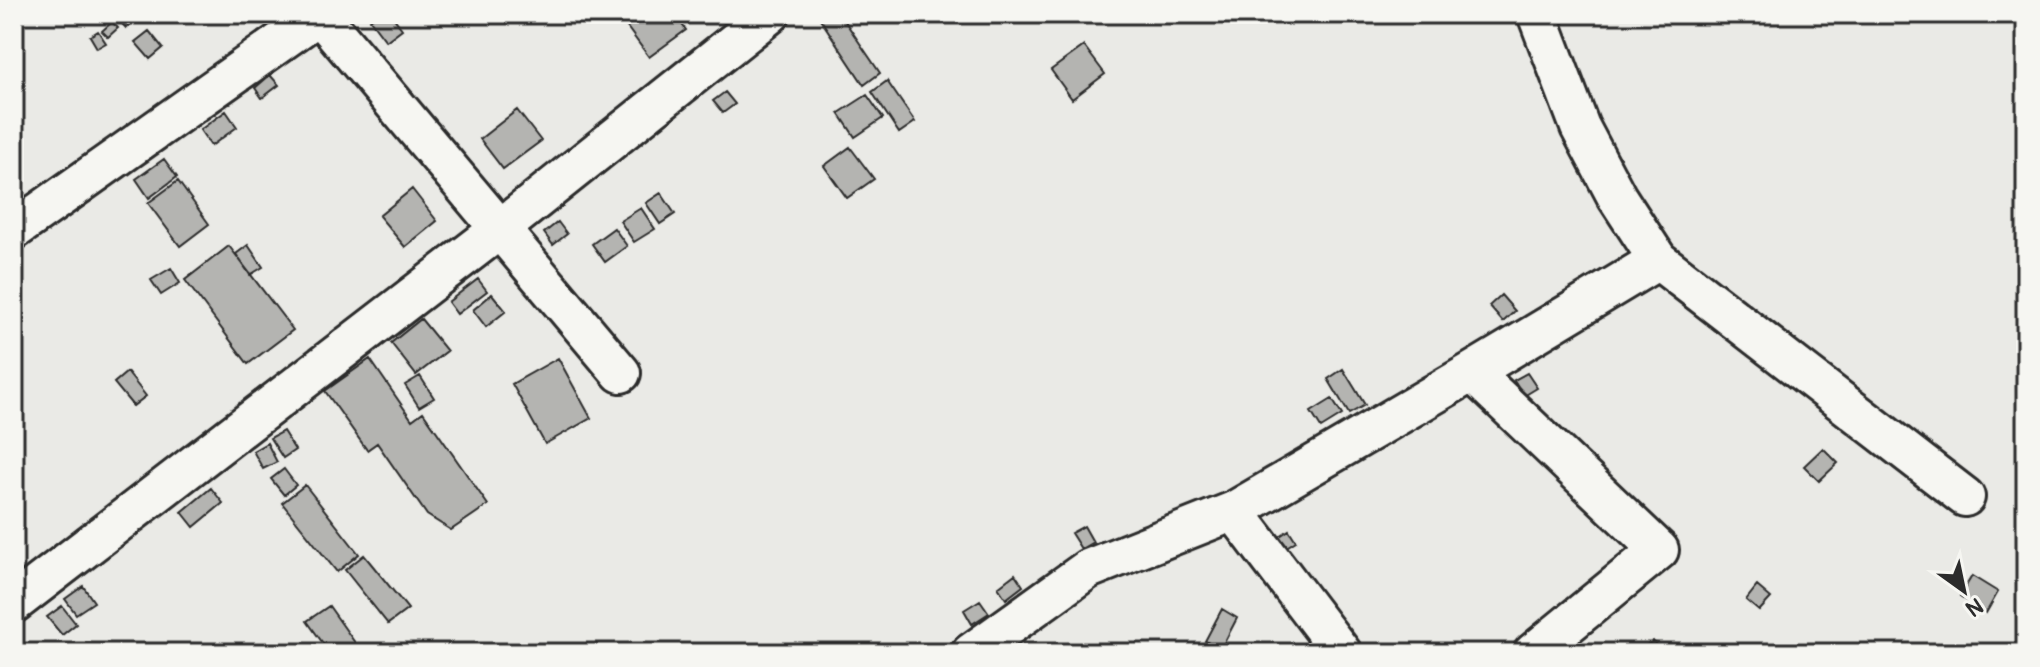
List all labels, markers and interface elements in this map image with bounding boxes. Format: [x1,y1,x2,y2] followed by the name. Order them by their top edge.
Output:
[1924,551,2004,631] north arrow
[1960,591,1988,623] text: N

